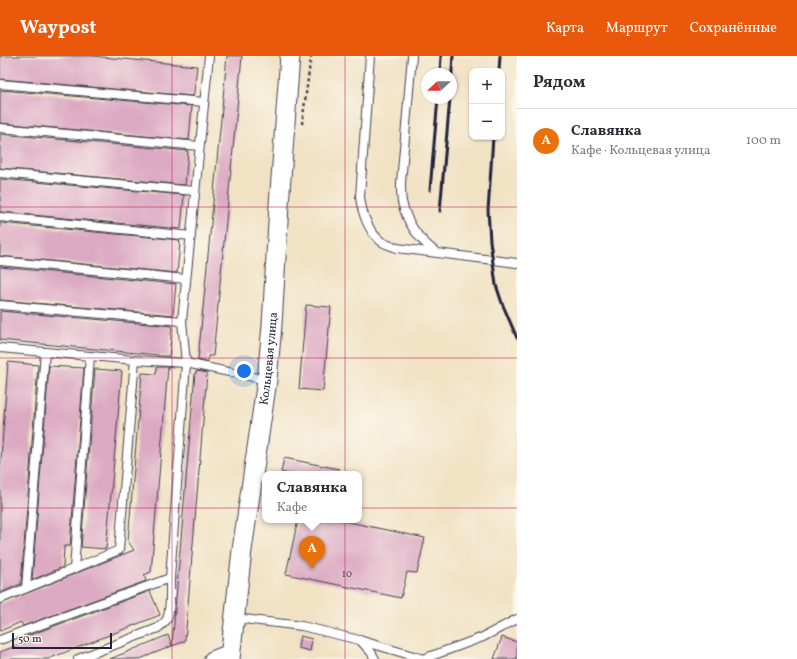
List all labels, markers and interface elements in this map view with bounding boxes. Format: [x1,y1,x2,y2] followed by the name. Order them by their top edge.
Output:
[20,15,96,41] text: Waypost
[546,19,584,38] text: Карта
[606,19,668,38] text: Маршрут
[690,19,777,38] text: Сохранённые
[421,68,457,104] north arrow
[469,68,505,140] map controls
[469,68,505,104] button: +
[533,71,586,94] text: Рядом
[469,104,505,140] button: −
[571,121,642,142] text: Славянка
[541,132,551,150] text: A
[746,132,781,150] text: 100 m
[571,142,710,160] text: Кафе · Кольцевая улица
[256,312,282,406] street label: Кольцевая улица
[234,361,254,381] your location
[262,471,362,523] popup
[277,478,347,499] text: Славянка
[277,499,307,517] text: Кафе
[299,536,325,569] pin: A
[342,567,352,581] house number: 10
[12,631,112,650] scale bar
[18,632,42,647] text: 50 m

